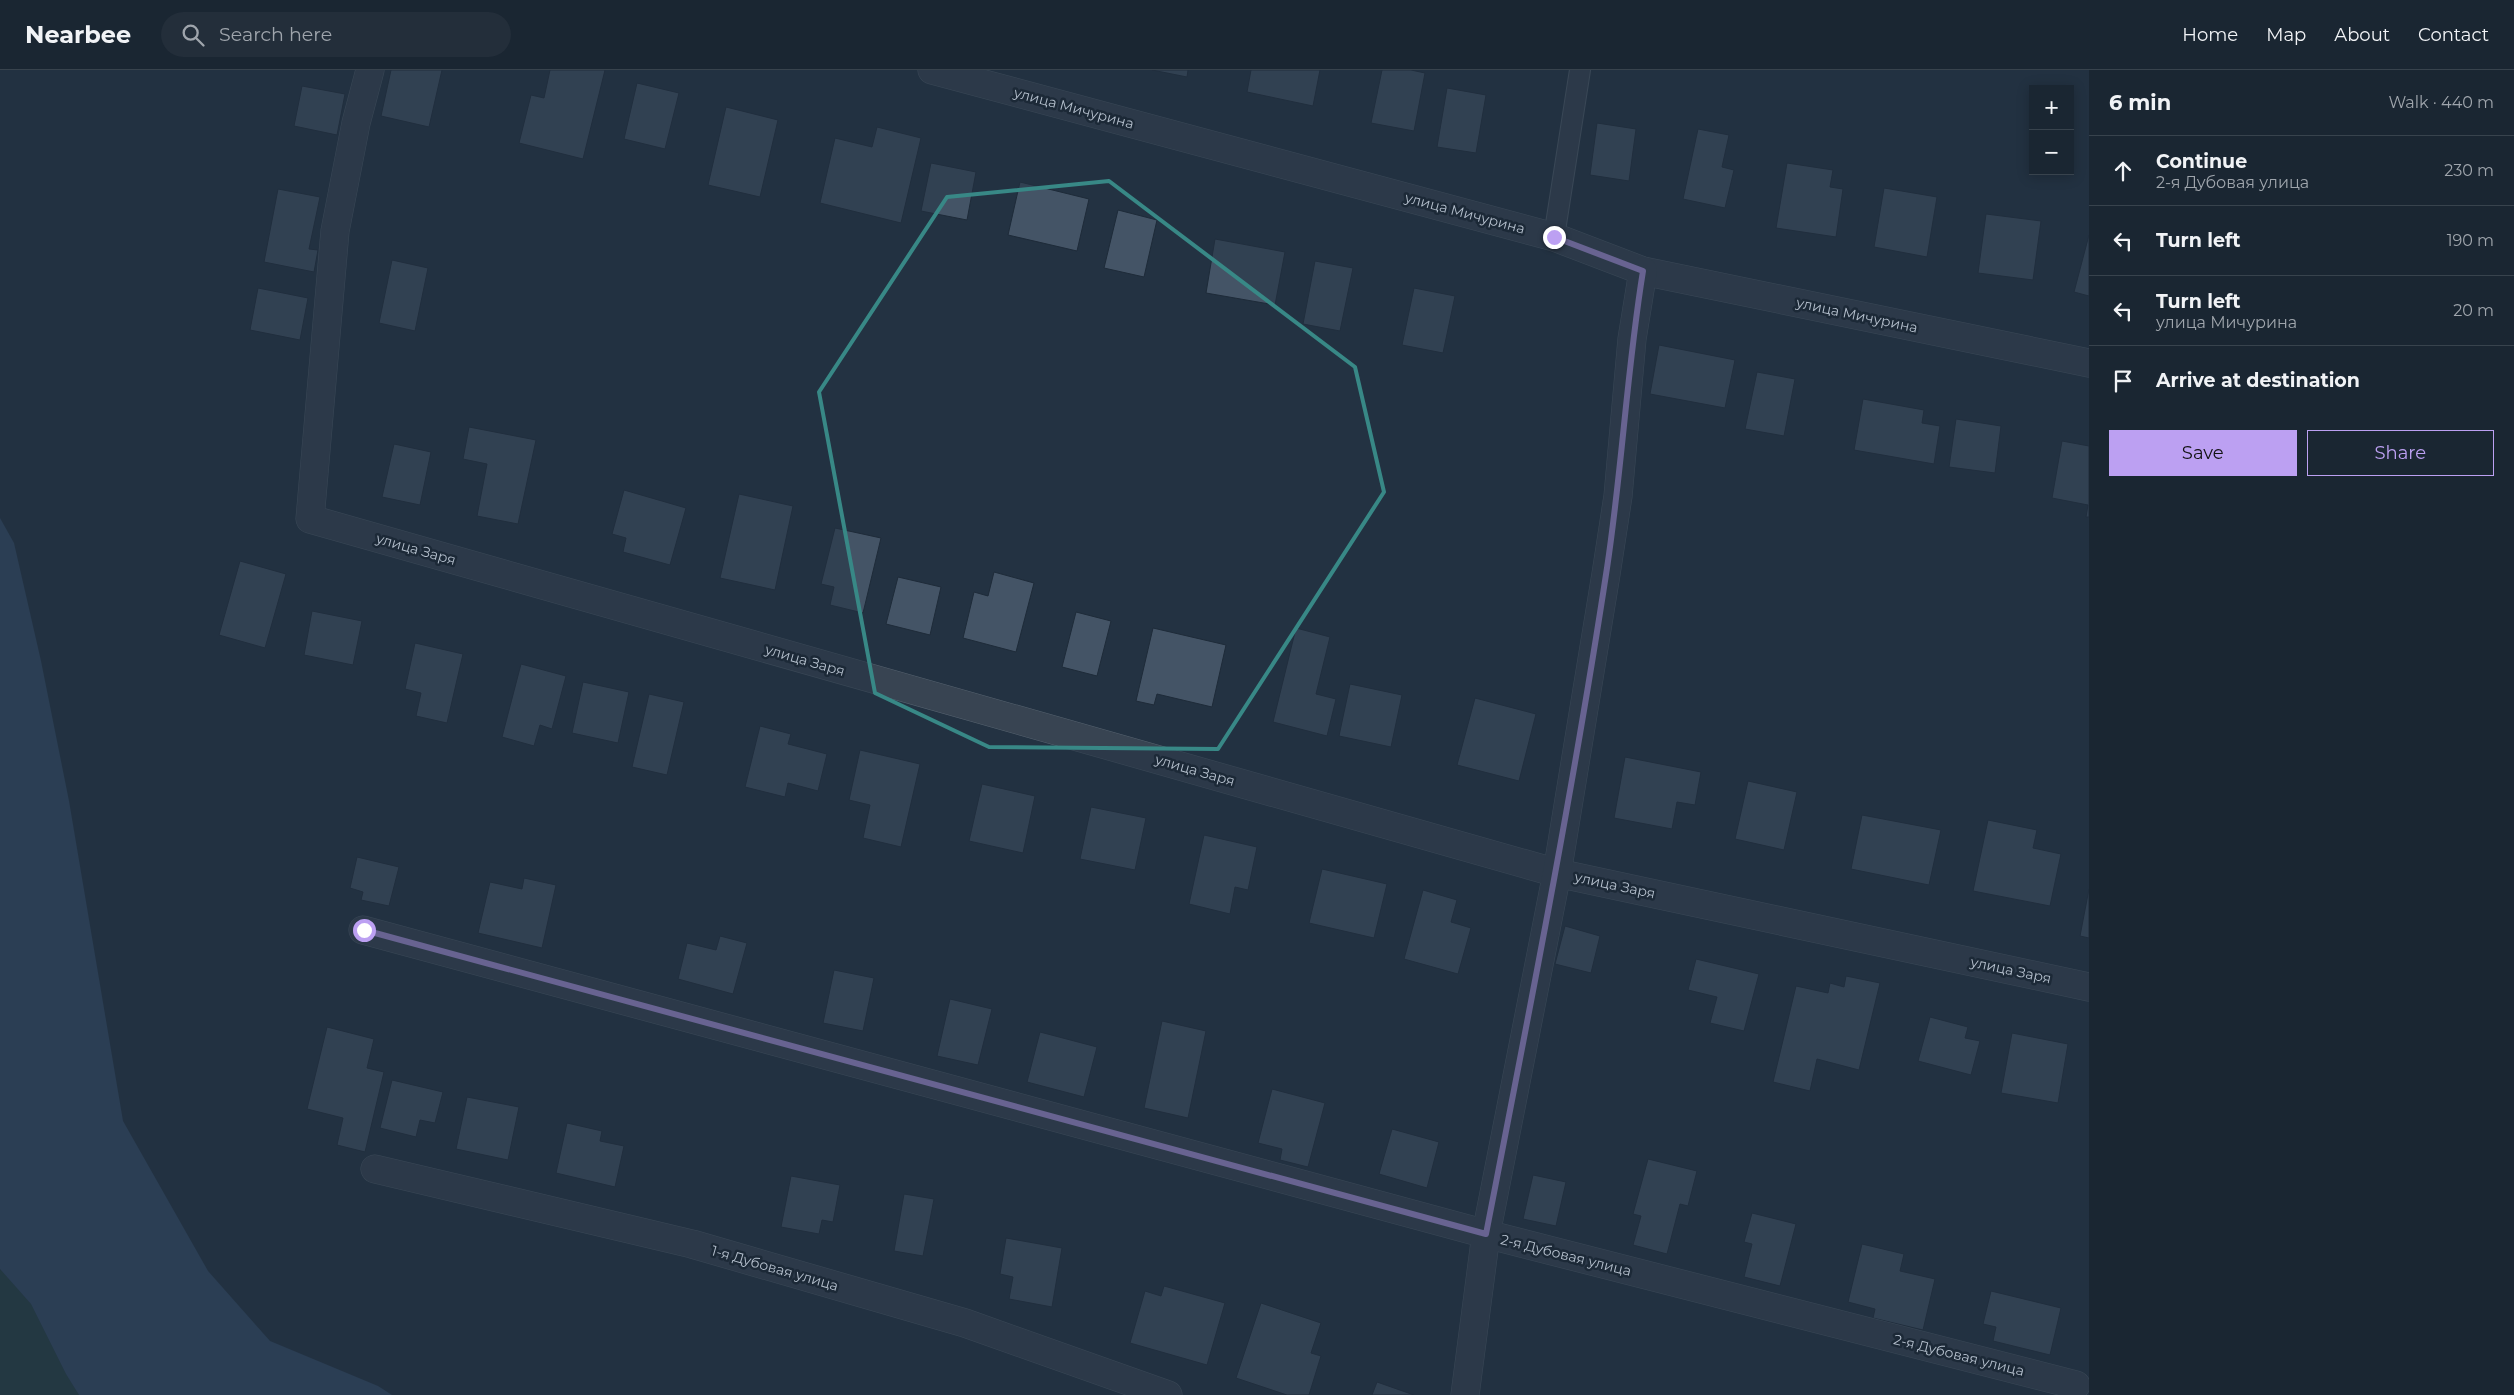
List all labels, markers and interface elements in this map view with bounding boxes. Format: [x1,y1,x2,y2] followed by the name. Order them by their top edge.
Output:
[161,12,511,57] search box
[25,20,131,49] text: Nearbee
[179,21,207,49] icon: search
[219,23,332,46] text: Search here
[2182,24,2238,46] text: Home
[2266,24,2306,46] text: Map
[2334,24,2390,46] text: About
[2418,24,2489,46] text: Contact
[1011,83,1136,133] street label: улица Мичурина
[2029,85,2074,175] map controls
[2029,85,2074,130] button: +
[2109,90,2171,115] text: 6 min
[2388,93,2494,112] text: Walk · 440 m
[2029,130,2074,175] button: −
[2156,150,2247,173] text: Continue
[2109,157,2137,185] icon: ahead
[2444,161,2494,180] text: 230 m
[2156,173,2309,192] text: 2-я Дубовая улица
[1402,188,1527,238] street label: улица Мичурина
[1543,226,1566,249] route end
[2109,227,2137,255] icon: left
[2156,229,2241,252] text: Turn left
[2447,231,2494,250] text: 190 m
[2156,290,2241,313] text: Turn left
[1794,293,1919,337] street label: улица Мичурина
[2109,297,2137,325] icon: left
[2453,301,2494,320] text: 20 m
[2156,313,2297,332] text: улица Мичурина
[2109,367,2137,395] icon: arrive
[2156,369,2360,392] text: Arrive at destination
[2109,430,2297,476] button: Save
[2307,430,2494,476] button: Share
[373,529,458,569] street label: улица Заря
[762,640,847,680] street label: улица Заря
[1152,750,1237,790] street label: улица Заря
[1572,867,1657,902] street label: улица Заря
[353,919,376,942] route start
[1968,952,2053,987] street label: улица Заря
[1499,1230,1633,1280] street label: 2-я Дубовая улица
[709,1241,841,1295] street label: 1-я Дубовая улица
[1892,1330,2026,1380] street label: 2-я Дубовая улица

